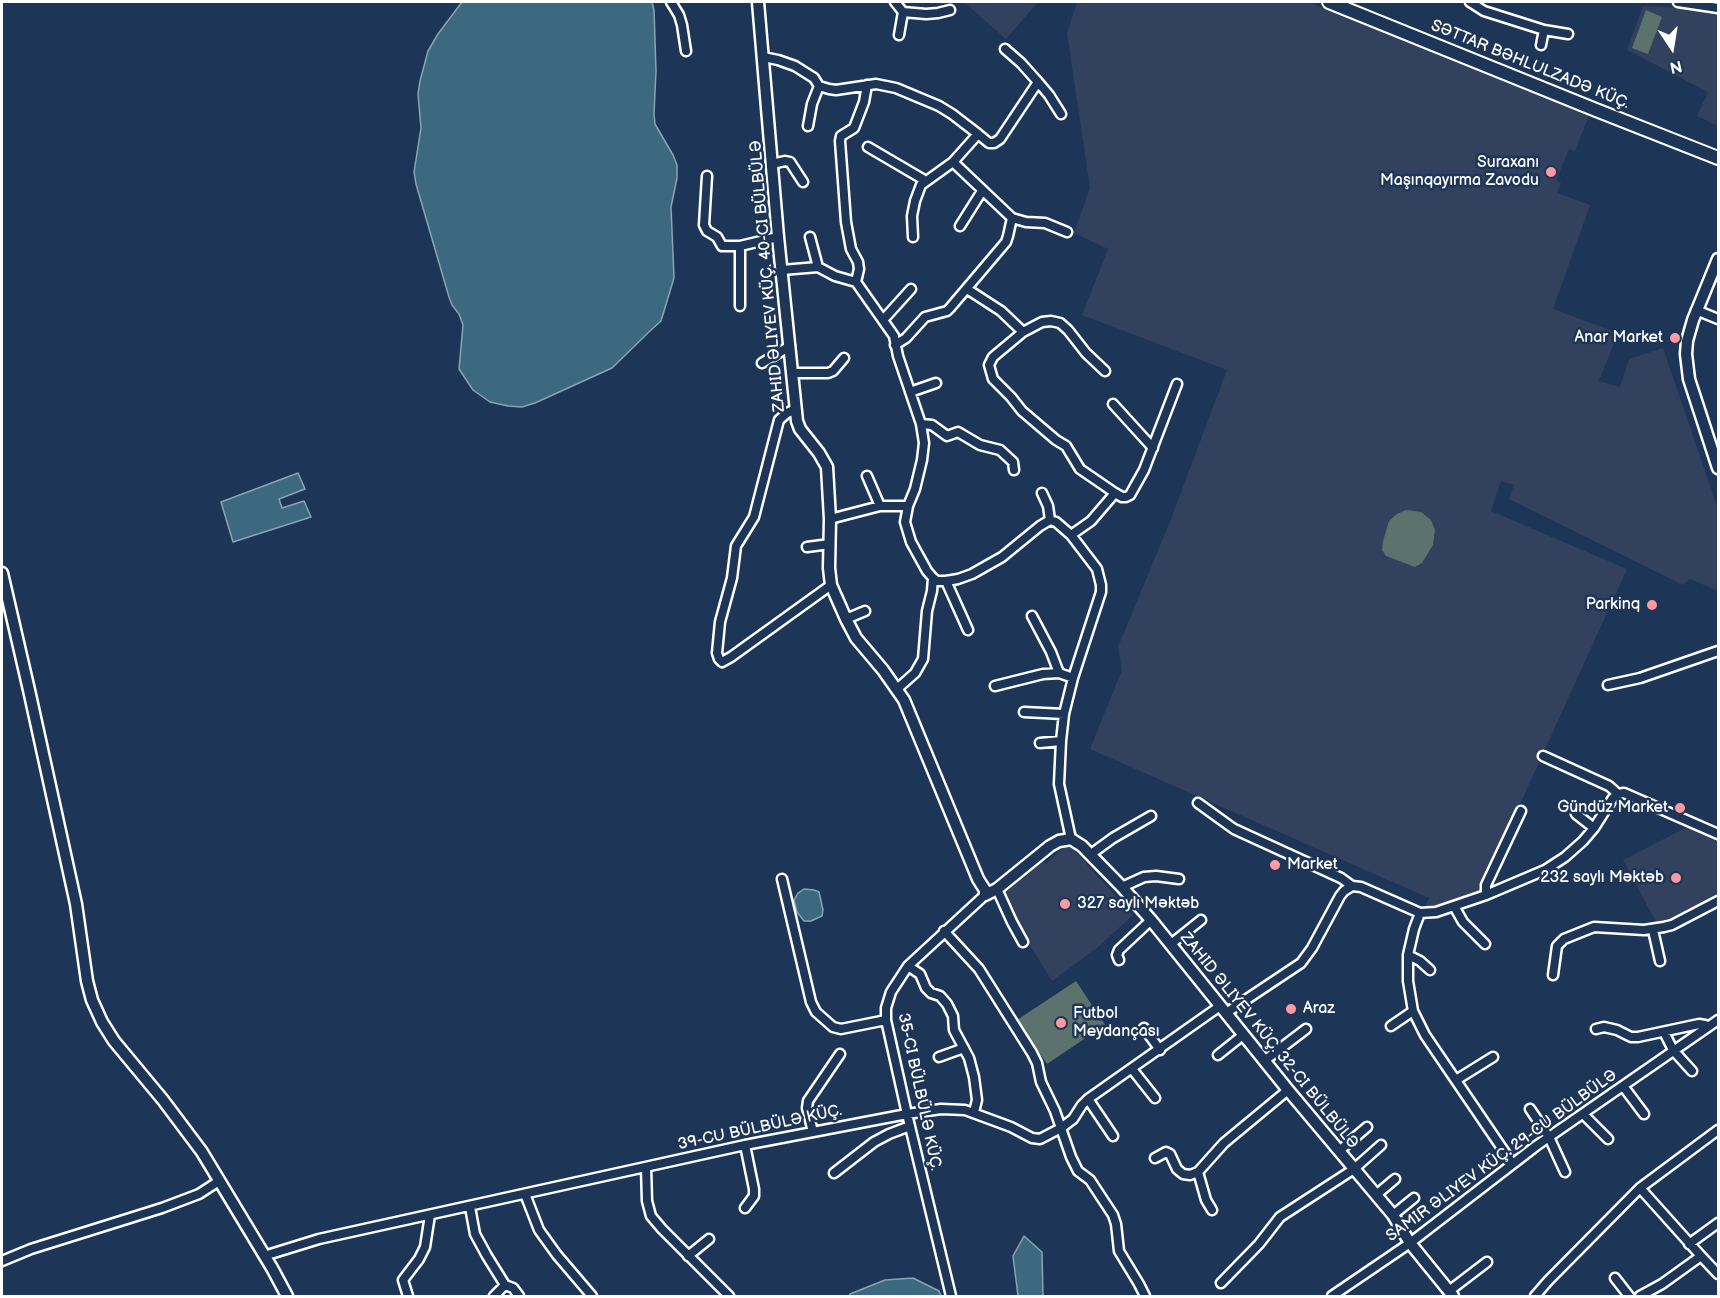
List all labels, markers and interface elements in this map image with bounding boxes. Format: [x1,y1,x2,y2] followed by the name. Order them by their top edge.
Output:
[1428,16,1632,114] street label: SƏTTAR BƏHLULZADƏ KÜÇ.
[1642,18,1702,78] north arrow
[1668,56,1684,77] text: N
[747,139,789,413] street label: ZAHID ƏLIYEV KÜÇ. 40-CI BÜLBÜLƏ
[1380,153,1539,191] place label: Suraxanı Maşınqayırma Zavodu
[1544,165,1558,179] marker: Suraxanı Maşınqayırma Zavodu
[1574,328,1663,348] place label: Anar Market
[1668,331,1682,345] marker: Anar Market
[1586,595,1640,615] place label: Parkinq
[1645,598,1659,612] marker: Parkinq
[1557,798,1668,818] place label: Gündüz Market
[1673,801,1687,815] marker: Gündüz Market
[1287,855,1338,875] place label: Market
[1268,858,1282,872] marker: Market
[1540,868,1664,888] place label: 232 saylı Məktəb
[1669,871,1683,885] marker: 232 saylı Məktəb
[1077,894,1199,914] place label: 327 saylı Məktəb
[1058,897,1072,911] marker: 327 saylı Məktəb
[1176,929,1362,1153] street label: ZAHID ƏLIYEV KÜÇ. 32-CI BÜLBÜLƏ
[1303,999,1335,1019] place label: Araz
[1284,1002,1298,1016] marker: Araz
[1073,1004,1159,1042] place label: Futbol Meydançası
[893,1012,945,1172] street label: 35-CI BÜLBÜLƏ KÜÇ.
[1054,1016,1068,1030] marker: Futbol Meydançası
[1383,1066,1621,1246] street label: SAMIR ƏLIYEV KÜÇ. 29-CU BÜLBÜLƏ
[676,1101,844,1155] street label: 39-CU BÜLBÜLƏ KÜÇ.

